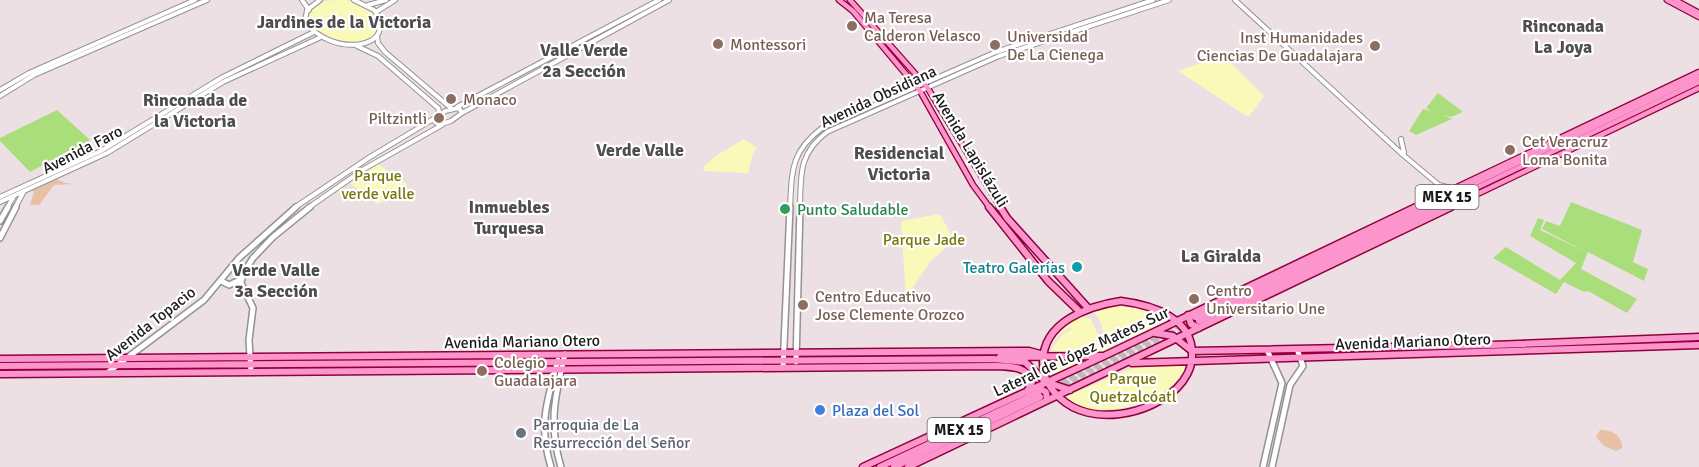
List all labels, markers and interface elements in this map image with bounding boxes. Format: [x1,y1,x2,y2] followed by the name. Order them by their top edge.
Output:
[864,8,981,46] place label: Ma Teresa Calderon Velasco
[257,11,431,33] district label: Jardines de la Victoria
[1522,15,1604,58] district label: Rinconada La Joya
[845,19,859,33] marker: Ma Teresa Calderon Velasco
[1007,27,1104,65] place label: Universidad De La Cienega
[1197,28,1363,66] place label: Inst Humanidades Ciencias De Guadalajara
[730,35,806,55] place label: Montessori
[711,37,725,51] marker: Montessori
[988,38,1002,52] marker: Universidad De La Cienega
[540,39,628,82] district label: Valle Verde 2a Sección
[1368,39,1382,53] marker: Inst Humanidades Ciencias De Guadalajara
[817,61,940,133] street label: Avenida Obsidiana
[928,88,1013,211] street label: Avenida Lapislázuli
[143,89,247,132] district label: Rinconada de la Victoria
[463,90,517,110] place label: Monaco
[444,92,458,106] marker: Monaco
[369,109,427,129] place label: Piltzintli
[432,111,446,125] marker: Piltzintli
[39,121,126,179] street label: Avenida Faro
[1522,132,1608,170] place label: Cet Veracruz Loma Bonita
[596,139,684,161] district label: Verde Valle
[854,142,945,185] district label: Residencial Victoria
[1503,143,1517,157] marker: Cet Veracruz Loma Bonita
[341,166,415,204] park label: Parque verde valle
[1416,185,1478,209] road number: MEX 15
[469,196,549,239] district label: Inmuebles Turquesa
[797,200,908,220] place label: Punto Saludable
[778,202,792,216] marker: Punto Saludable
[883,230,965,250] park label: Parque Jade
[1181,245,1261,267] district label: La Giralda
[963,258,1065,278] place label: Teatro Galerías
[232,259,320,302] district label: Verde Valle 3a Sección
[1070,260,1084,274] marker: Teatro Galerías
[1206,281,1325,319] place label: Centro Universitario Une
[101,282,200,365] street label: Avenida Topacio
[815,287,965,325] place label: Centro Educativo Jose Clemente Orozco
[1187,292,1201,306] marker: Centro Universitario Une
[796,298,810,312] marker: Centro Educativo Jose Clemente Orozco
[990,302,1173,402] street label: Lateral de López Mateos Sur
[1335,329,1491,355] street label: Avenida Mariano Otero
[444,331,600,353] street label: Avenida Mariano Otero
[494,353,577,391] place label: Colegio Guadalajara
[475,364,489,378] marker: Colegio Guadalajara
[1090,369,1177,407] park label: Parque Quetzalcóatl
[832,401,920,421] place label: Plaza del Sol
[813,403,827,417] marker: Plaza del Sol
[533,415,690,453] place label: Parroquia de La Resurrección del Señor
[928,418,990,442] road number: MEX 15
[514,426,528,440] marker: Parroquia de La Resurrección del Señor

